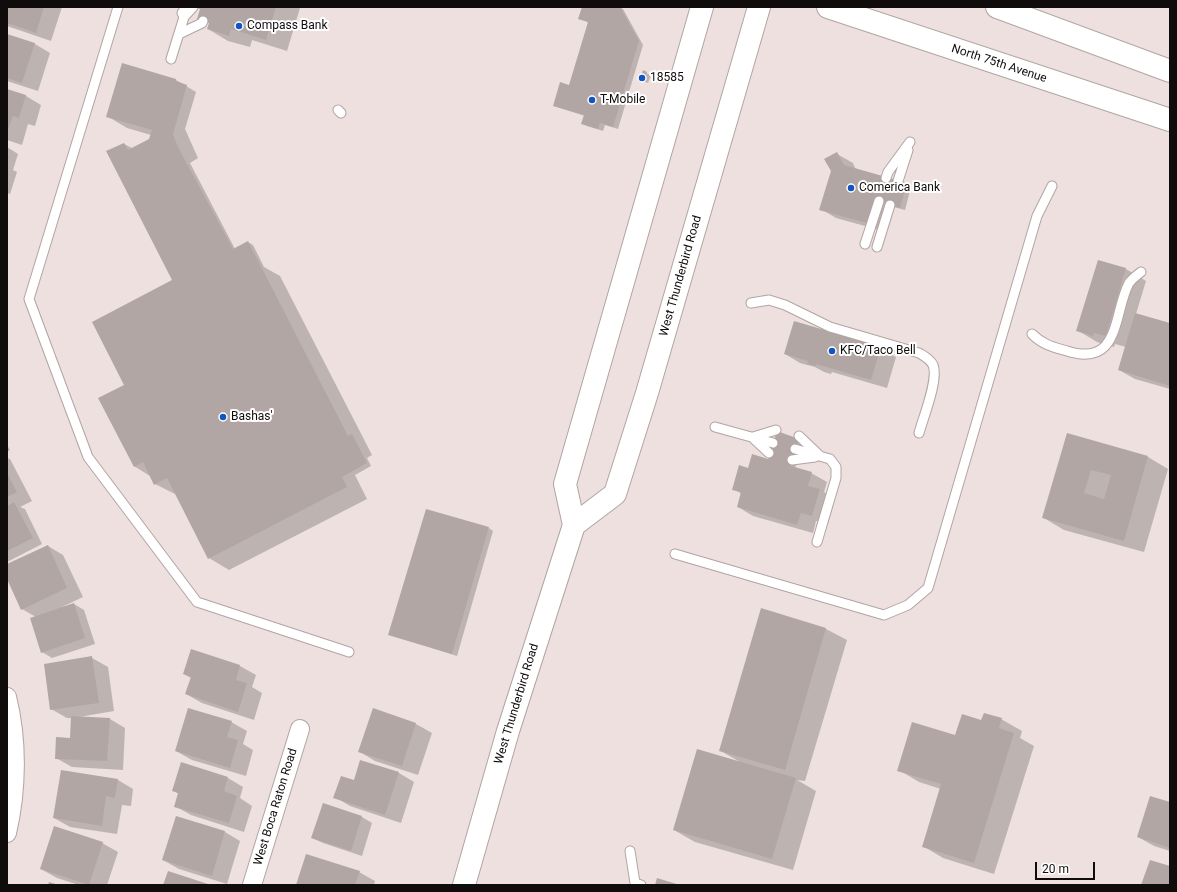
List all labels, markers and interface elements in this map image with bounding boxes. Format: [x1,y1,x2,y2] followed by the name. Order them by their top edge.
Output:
[247,19,328,33] place label: Compass Bank
[234,21,244,31] marker: Compass Bank
[949,42,1049,86] street label: North 75th Avenue
[650,71,684,85] place label: 18585
[637,73,647,83] marker: 18585
[600,93,645,107] place label: T-Mobile
[587,95,597,105] marker: T-Mobile
[859,181,940,195] place label: Comerica Bank
[846,183,856,193] marker: Comerica Bank
[657,214,705,338] street label: West Thunderbird Road
[840,344,916,358] place label: KFC/Taco Bell
[827,346,837,356] marker: KFC/Taco Bell
[231,410,273,424] place label: Bashas'
[218,412,228,422] marker: Bashas'
[492,642,542,766] street label: West Thunderbird Road
[251,747,301,867] street label: West Boca Raton Road
[1037,854,1097,880] scale bar
[1042,862,1069,876] text: 20 m

